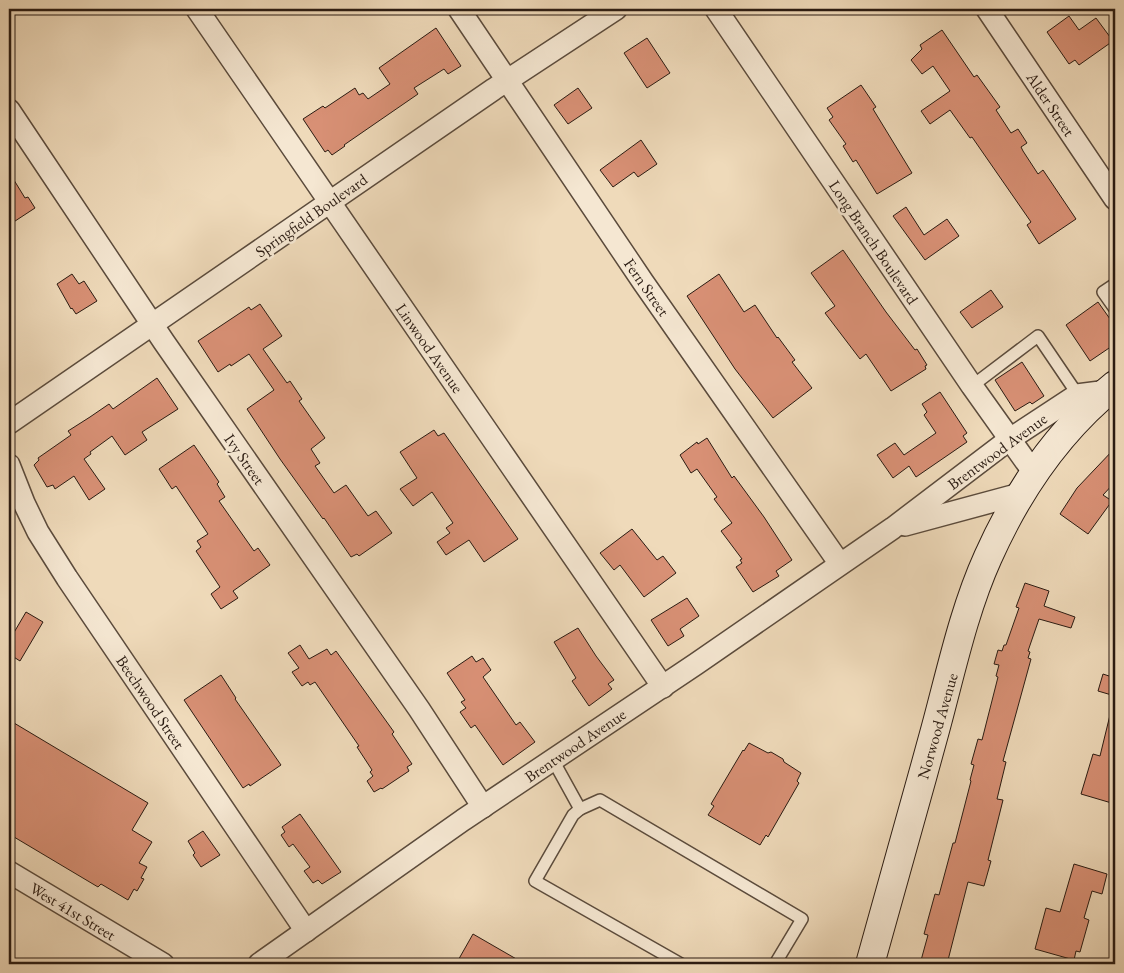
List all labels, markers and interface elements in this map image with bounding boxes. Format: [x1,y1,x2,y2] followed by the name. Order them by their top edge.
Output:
[1021,67,1080,140] street label: Alder Street
[251,168,372,262] street label: Springfield Boulevard
[824,176,924,309] street label: Long Branch Boulevard
[619,254,674,320] street label: Fern Street
[391,299,468,397] street label: Linwood Avenue
[943,408,1051,495] street label: Brentwood Avenue
[219,430,270,489] street label: Ivy Street
[111,651,190,753] street label: Beechwood Street
[912,671,963,782] street label: Norwood Avenue
[520,704,630,787] street label: Brentwood Avenue
[26,878,120,945] street label: West 41st Street

